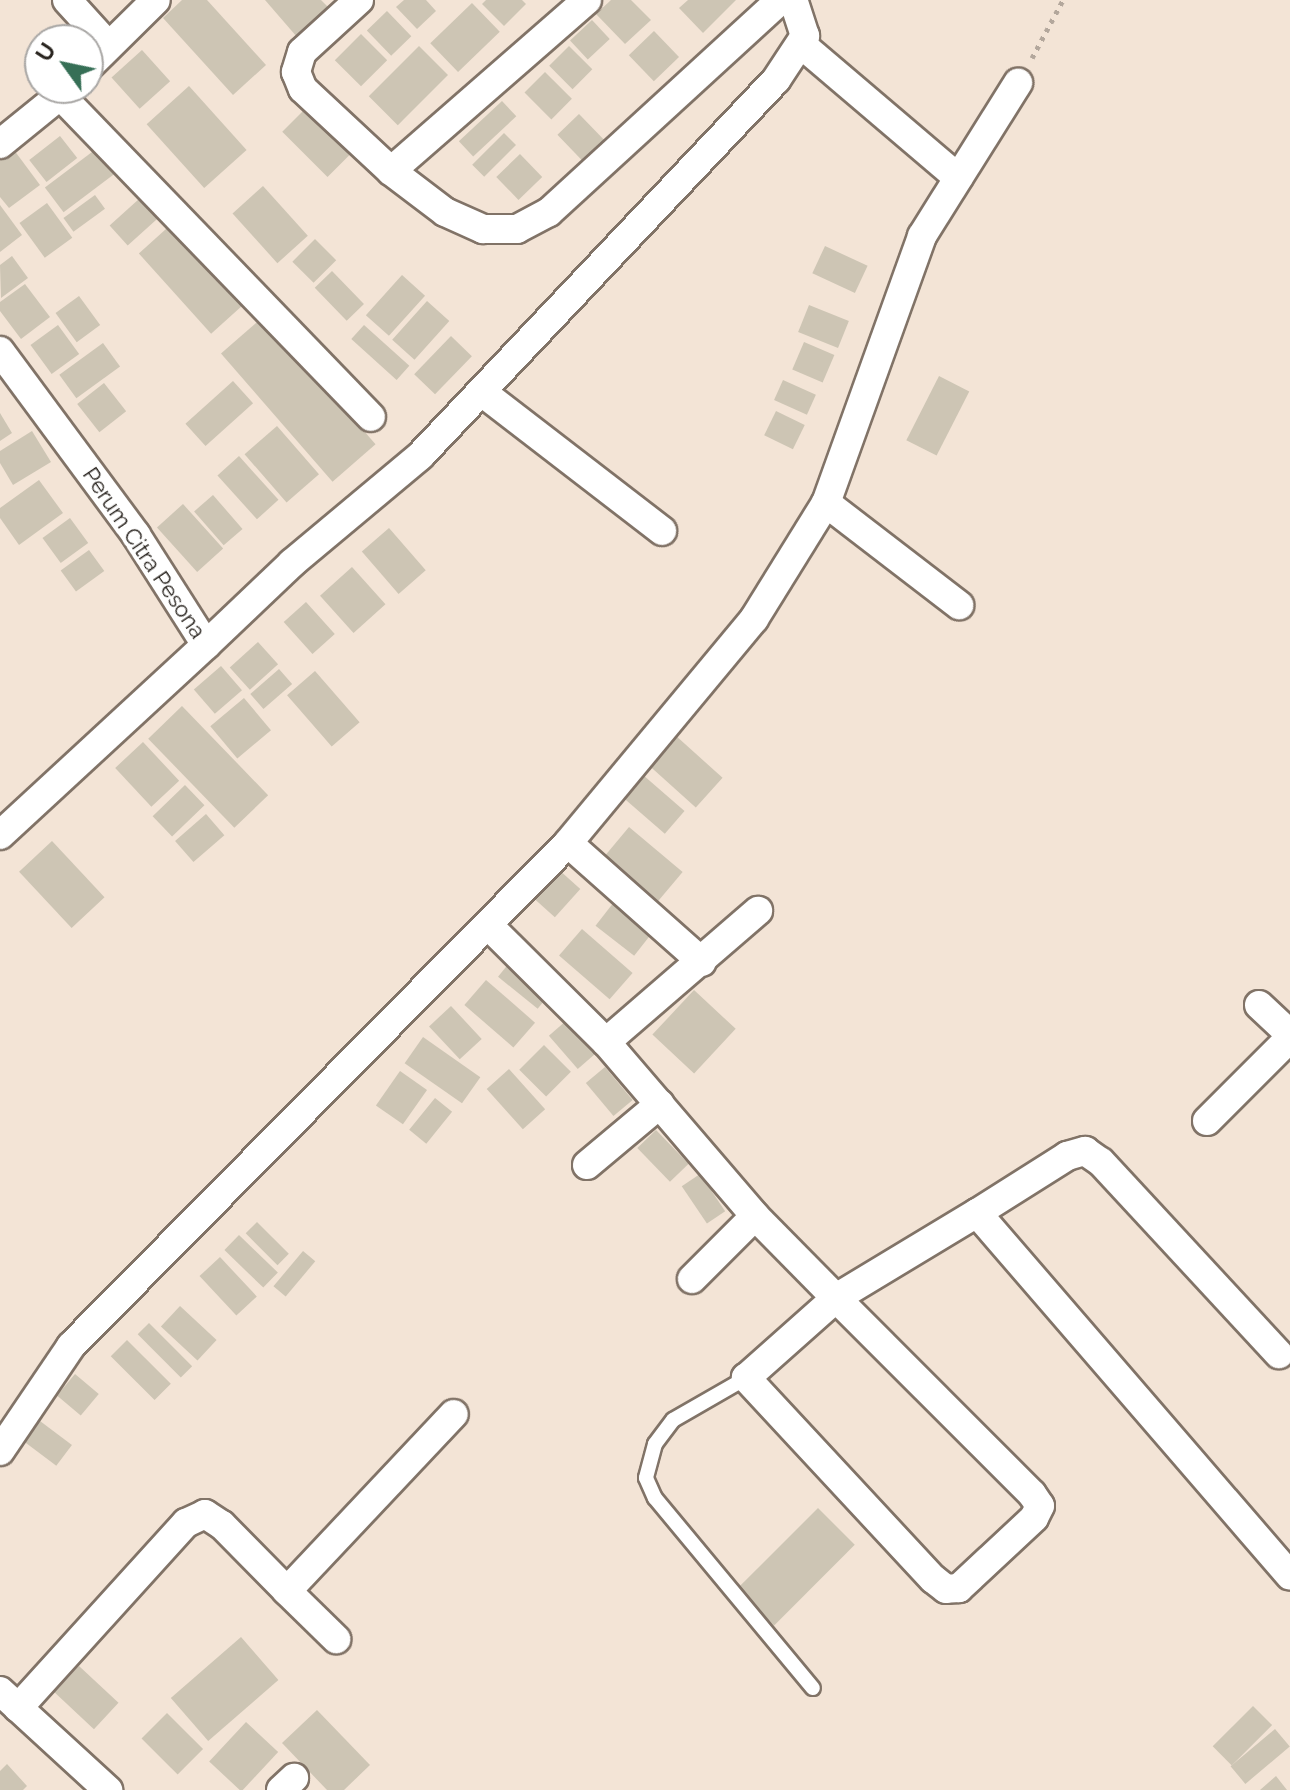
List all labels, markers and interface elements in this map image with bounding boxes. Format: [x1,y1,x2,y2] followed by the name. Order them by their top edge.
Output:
[24,24,104,104] north arrow
[30,38,61,66] text: U
[77,463,211,643] street label: Perum Citra Pesona

